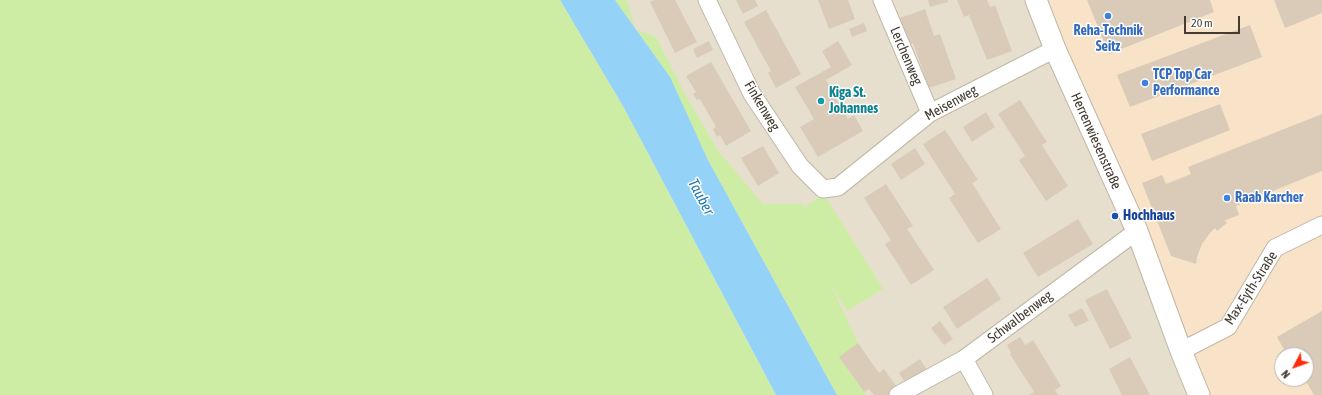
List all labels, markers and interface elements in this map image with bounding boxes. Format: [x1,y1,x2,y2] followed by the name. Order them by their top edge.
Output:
[1186,8,1242,34] scale bar
[1103,11,1113,21] marker: Reha-Technik Seitz
[1191,16,1213,30] text: 20 m
[1073,23,1143,56] place label: Reha-Technik Seitz
[886,24,926,88] street label: Lerchenweg
[1153,67,1220,100] place label: TCP Top Car Performance
[741,78,783,134] street label: Finkenweg
[1140,78,1150,88] marker: TCP Top Car Performance
[922,82,980,124] street label: Meisenweg
[829,85,878,118] place label: Kiga St. Johannes
[1067,90,1125,192] street label: Herrenwiesenstraße
[816,96,826,106] marker: Kiga St. Johannes
[684,176,718,218] water label: Tauber
[1235,190,1303,206] place label: Raab Karcher
[1222,193,1232,203] marker: Raab Karcher
[1123,208,1175,224] place label: Hochhaus
[1110,211,1120,221] marker: Hochhaus
[1221,248,1281,328] street label: Max-Eyth-Straße
[984,287,1056,347] street label: Schwalbenweg
[1274,347,1314,387] north arrow
[1279,368,1292,381] text: N

